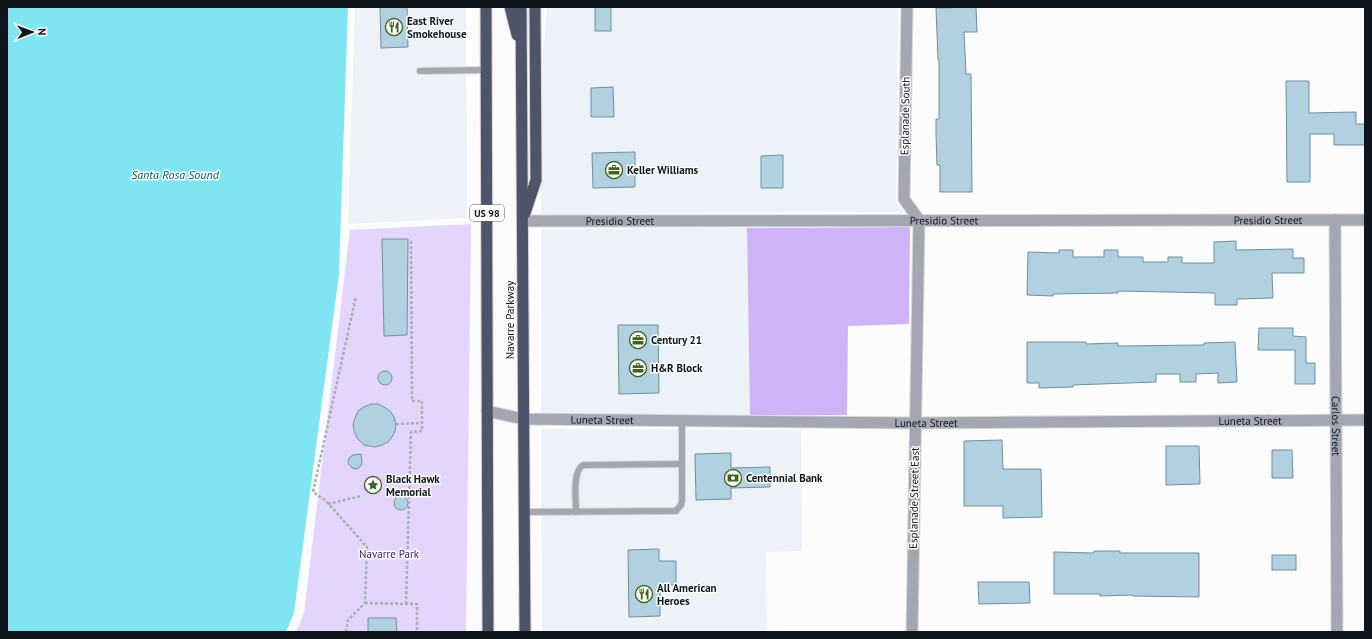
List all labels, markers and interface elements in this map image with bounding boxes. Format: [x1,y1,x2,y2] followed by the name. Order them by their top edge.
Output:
[12,12,52,52] north arrow
[407,14,467,41] place label: East River Smokehouse
[384,17,404,37] restaurant icon: East River Smokehouse
[35,28,49,36] text: N
[897,77,913,155] street label: Esplanade South
[604,160,624,180] office icon: Keller Williams
[627,163,698,177] place label: Keller Williams
[131,167,220,182] water label: Santa Rosa Sound
[470,205,504,221] road number: US 98
[910,213,979,228] street label: Presidio Street
[1234,213,1303,227] street label: Presidio Street
[586,214,655,228] street label: Presidio Street
[503,280,517,359] street label: Navarre Parkway
[628,330,648,350] office icon: Century 21
[651,333,702,347] place label: Century 21
[628,358,648,378] office icon: H&R Block
[651,361,703,375] place label: H&R Block
[1329,396,1343,456] street label: Carlos Street
[570,412,634,427] street label: Luneta Street
[1218,414,1282,428] street label: Luneta Street
[894,416,958,430] street label: Luneta Street
[906,447,922,549] street label: Esplanade Street East
[723,468,743,488] bank icon: Centennial Bank
[746,471,823,485] place label: Centennial Bank
[386,472,440,499] place label: Black Hawk Memorial
[363,475,383,495] place icon: Black Hawk Memorial
[359,547,420,561] park label: Navarre Park
[657,581,717,608] place label: All American Heroes
[634,584,654,604] restaurant icon: All American Heroes

